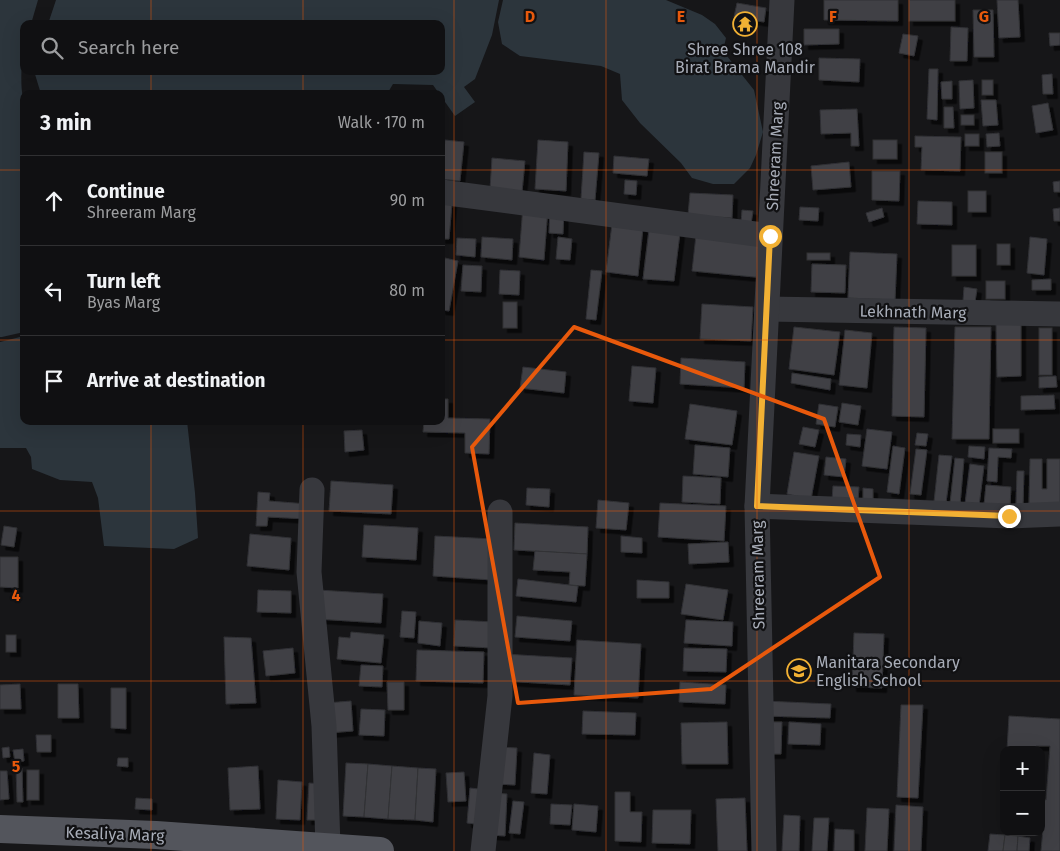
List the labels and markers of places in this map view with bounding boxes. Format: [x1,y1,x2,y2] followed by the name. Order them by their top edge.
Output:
[732,11,758,37] temple icon: Shree Shree 108 Birat Brama Mandir
[675,40,816,77] place label: Shree Shree 108 Birat Brama Mandir
[816,653,960,690] place label: Manitara Secondary English School
[786,658,812,684] school or university icon: Manitara Secondary English School

